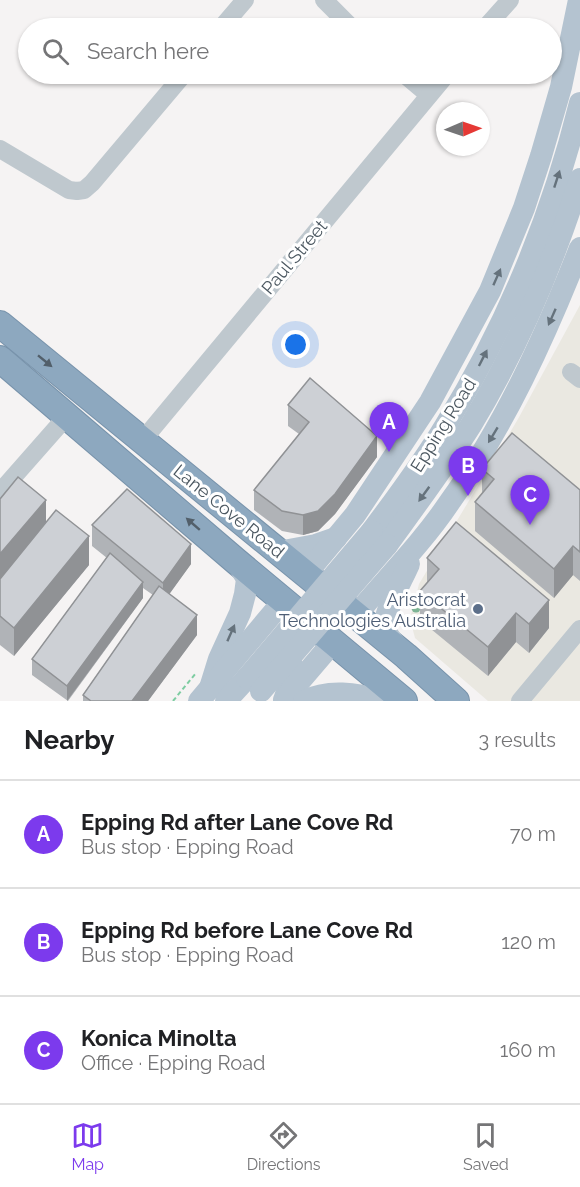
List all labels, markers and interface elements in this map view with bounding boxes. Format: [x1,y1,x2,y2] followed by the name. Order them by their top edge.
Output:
[18,18,562,84] search box
[39,35,72,68] icon: search
[87,38,209,64] text: Search here
[436,102,490,156] north arrow
[553,170,563,188] one-way arrow
[257,216,331,298] street label: Paul Street
[492,267,502,285] one-way arrow
[547,308,557,326] one-way arrow
[281,330,310,359] your location
[478,350,487,367] one-way arrow
[37,354,52,367] one-way arrow
[406,374,480,476] street label: Epping Road
[370,402,408,452] pin: A
[487,427,498,443] one-way arrow
[448,446,488,496] pin: B
[169,460,289,562] street label: Lane Cove Road
[510,476,550,525] pin: C
[419,487,431,502] one-way arrow
[186,518,201,531] one-way arrow
[279,589,466,631] place label: Aristocrat Technologies Australia
[471,602,485,616] marker: Aristocrat Technologies Australia
[227,624,236,642] one-way arrow
[24,725,114,755] text: Nearby
[478,728,556,752] text: 3 results
[81,809,393,835] text: Epping Rd after Lane Cove Rd
[37,822,50,846] text: A
[510,822,556,846] text: 70 m
[81,835,294,859] text: Bus stop · Epping Road
[81,917,413,943] text: Epping Rd before Lane Cove Rd
[37,930,50,954] text: B
[501,930,556,954] text: 120 m
[81,943,294,967] text: Bus stop · Epping Road
[81,1025,237,1051] text: Konica Minolta
[37,1038,50,1062] text: C
[500,1038,556,1062] text: 160 m
[81,1051,266,1075] text: Office · Epping Road
[71,1119,104,1174] tab: Map
[247,1119,321,1174] tab: Directions
[463,1119,509,1174] tab: Saved

